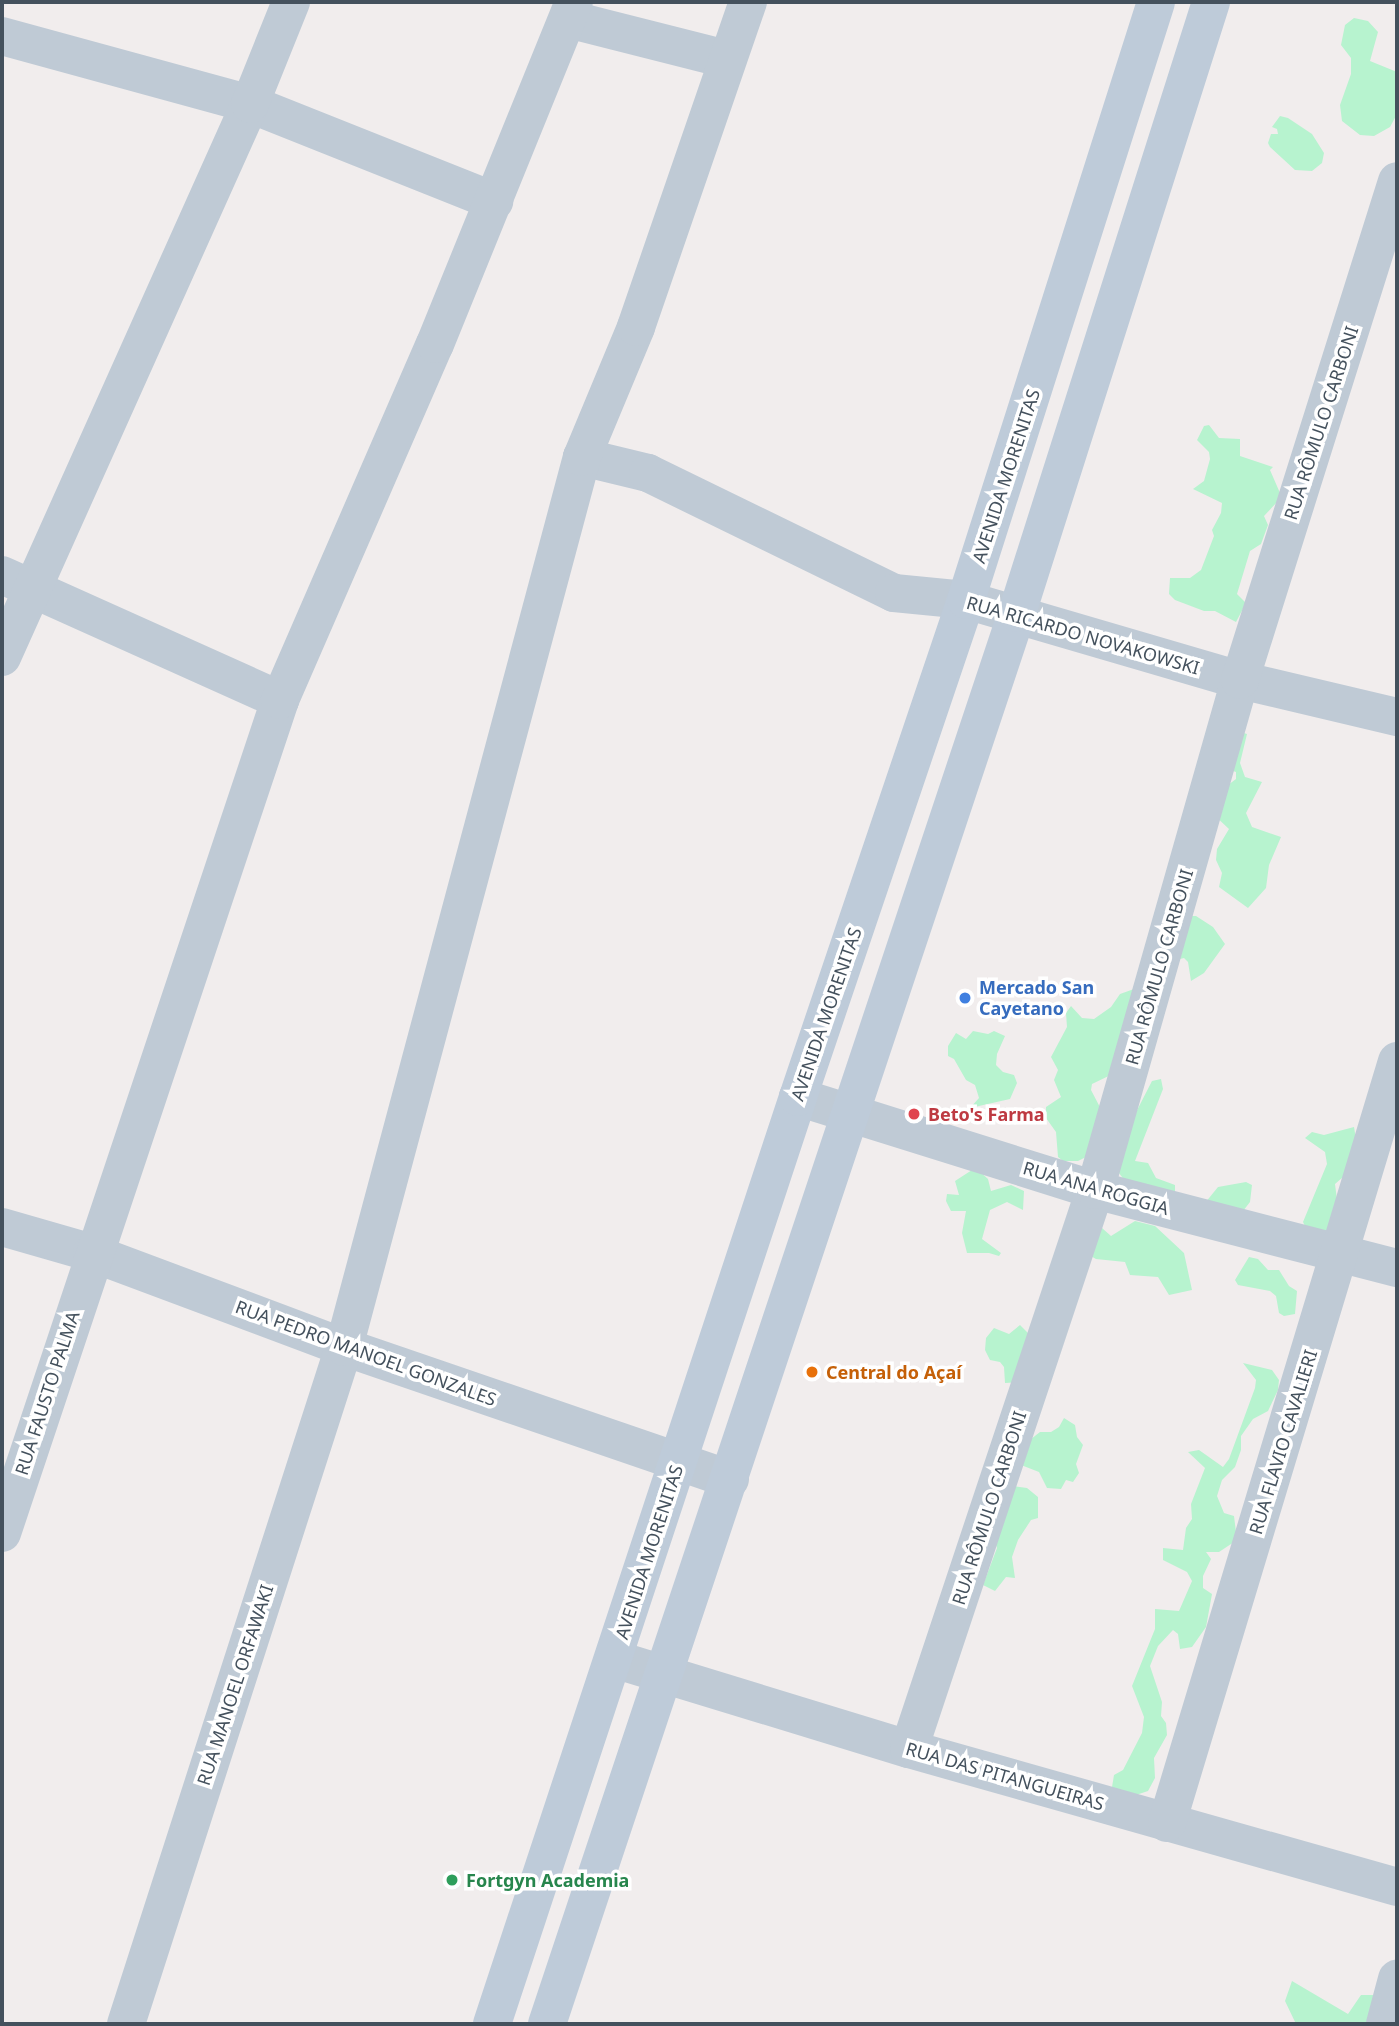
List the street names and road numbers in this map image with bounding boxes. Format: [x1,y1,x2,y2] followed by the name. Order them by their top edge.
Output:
[1279,323,1363,523] street label: RUA RÔMULO CARBONI
[968,386,1044,566] street label: AVENIDA MORENITAS
[964,591,1202,679] street label: RUA RICARDO NOVAKOWSKI
[1121,867,1197,1067] street label: RUA RÔMULO CARBONI
[786,925,866,1103] street label: AVENIDA MORENITAS
[1021,1157,1171,1219] street label: RUA ANA ROGGIA
[233,1296,499,1410] street label: RUA PEDRO MANOEL GONZALES
[10,1308,84,1478] street label: RUA FAUSTO PALMA
[1245,1347,1321,1537] street label: RUA FLAVIO CAVALIERI
[947,1408,1031,1608] street label: RUA RÔMULO CARBONI
[611,1462,687,1642] street label: AVENIDA MORENITAS
[192,1582,278,1788] street label: RUA MANOEL ORFAWAKI
[903,1737,1107,1815] street label: RUA DAS PITANGUEIRAS

